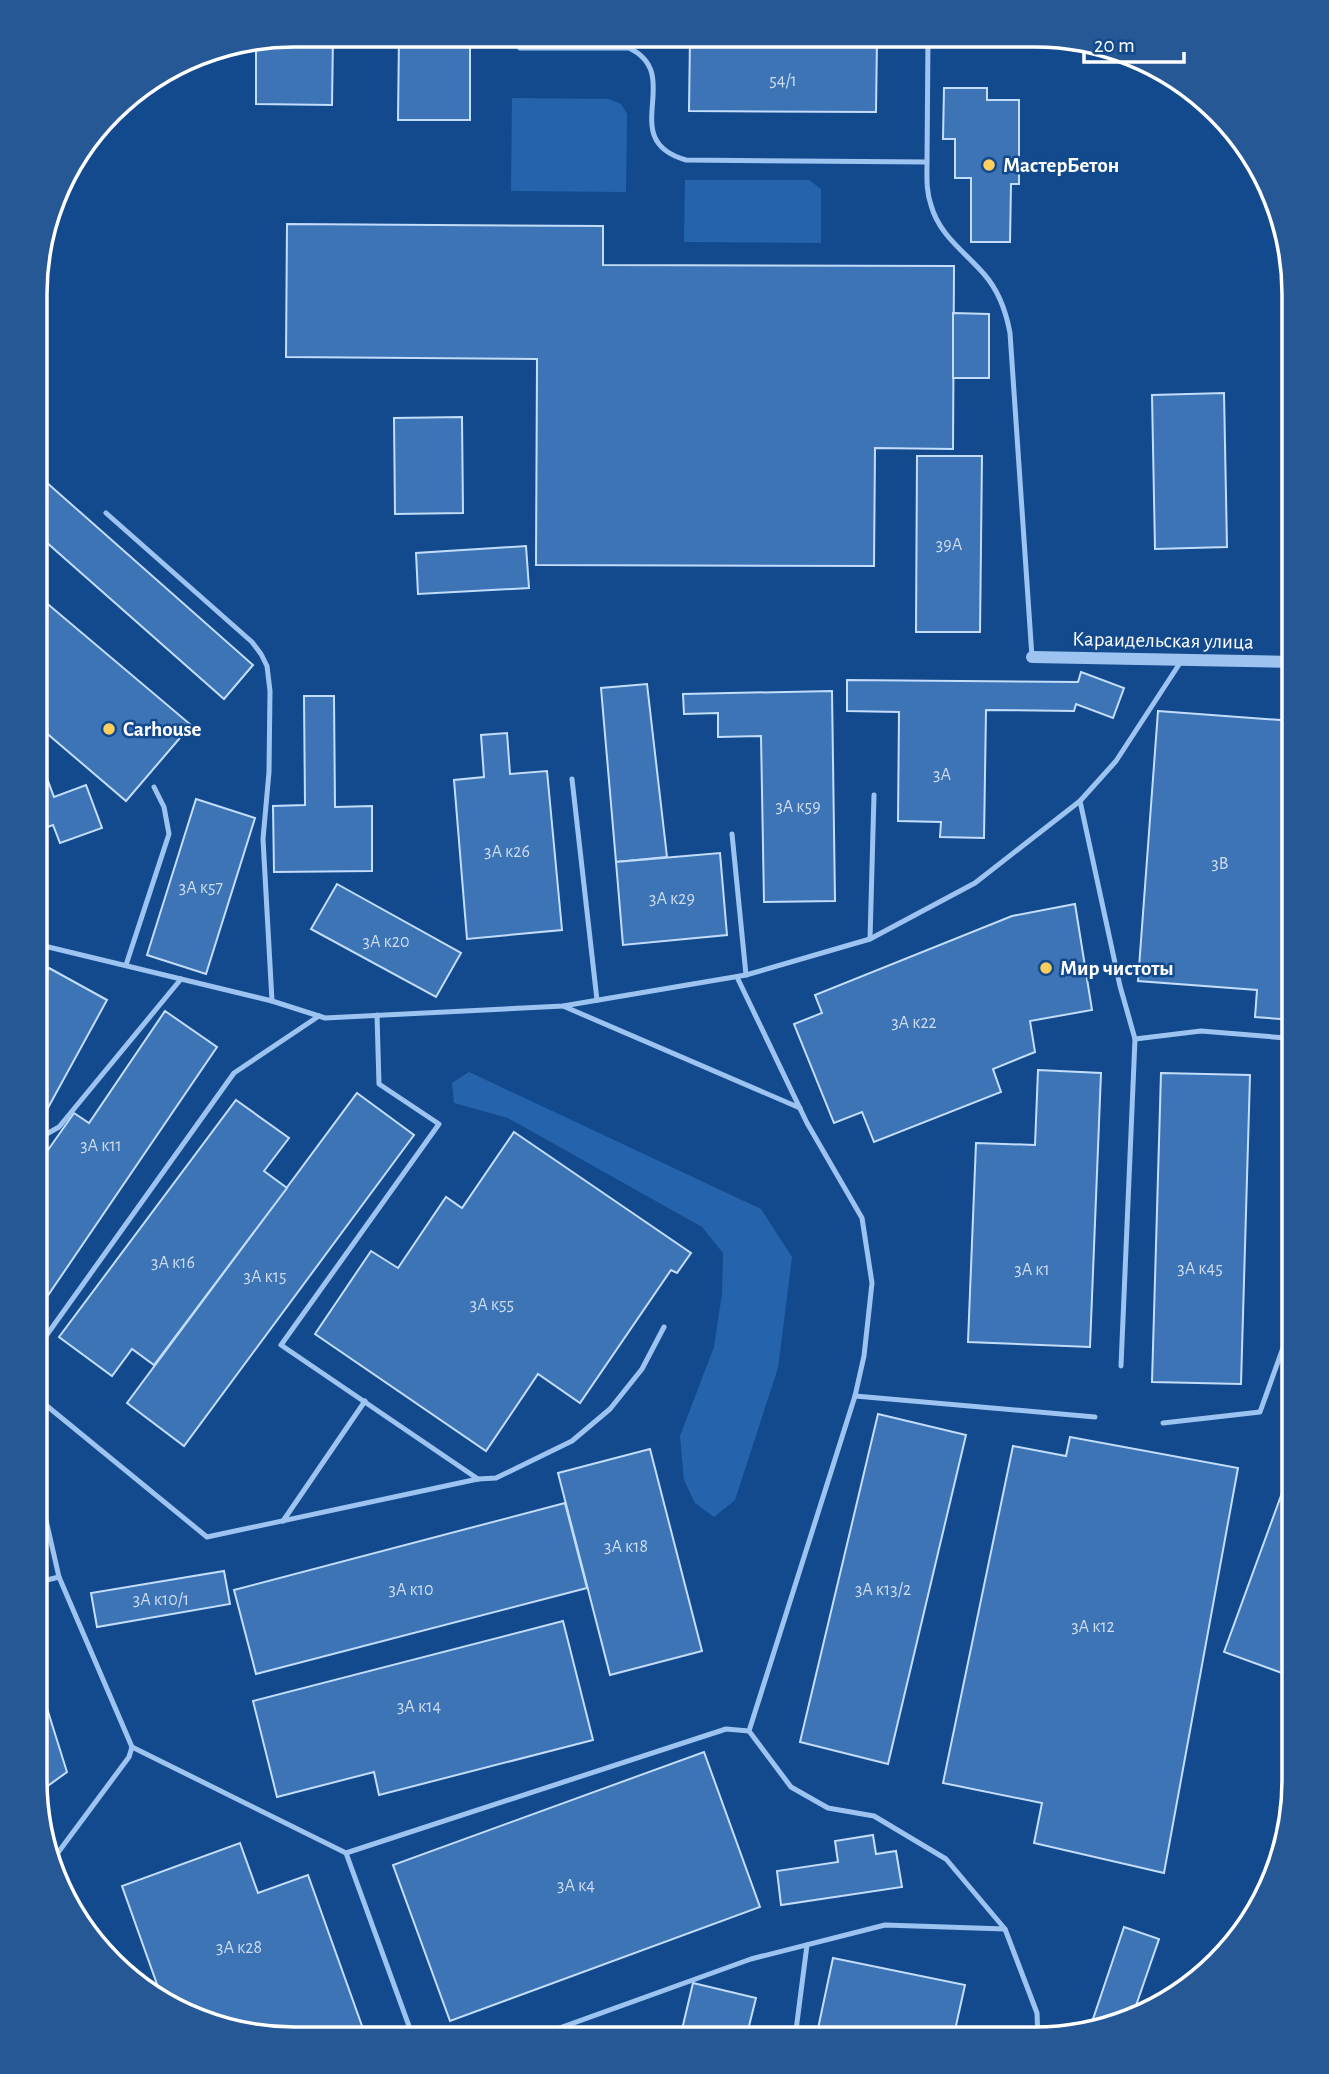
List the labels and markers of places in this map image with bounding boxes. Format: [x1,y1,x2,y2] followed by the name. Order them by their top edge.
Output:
[1003,155,1119,176] place label: МастерБетон
[981,157,997,173] marker: МастерБетон
[123,719,202,740] place label: Carhouse
[101,721,117,737] marker: Carhouse
[1060,958,1174,979] place label: Мир чистоты
[1038,960,1054,976] marker: Мир чистоты

